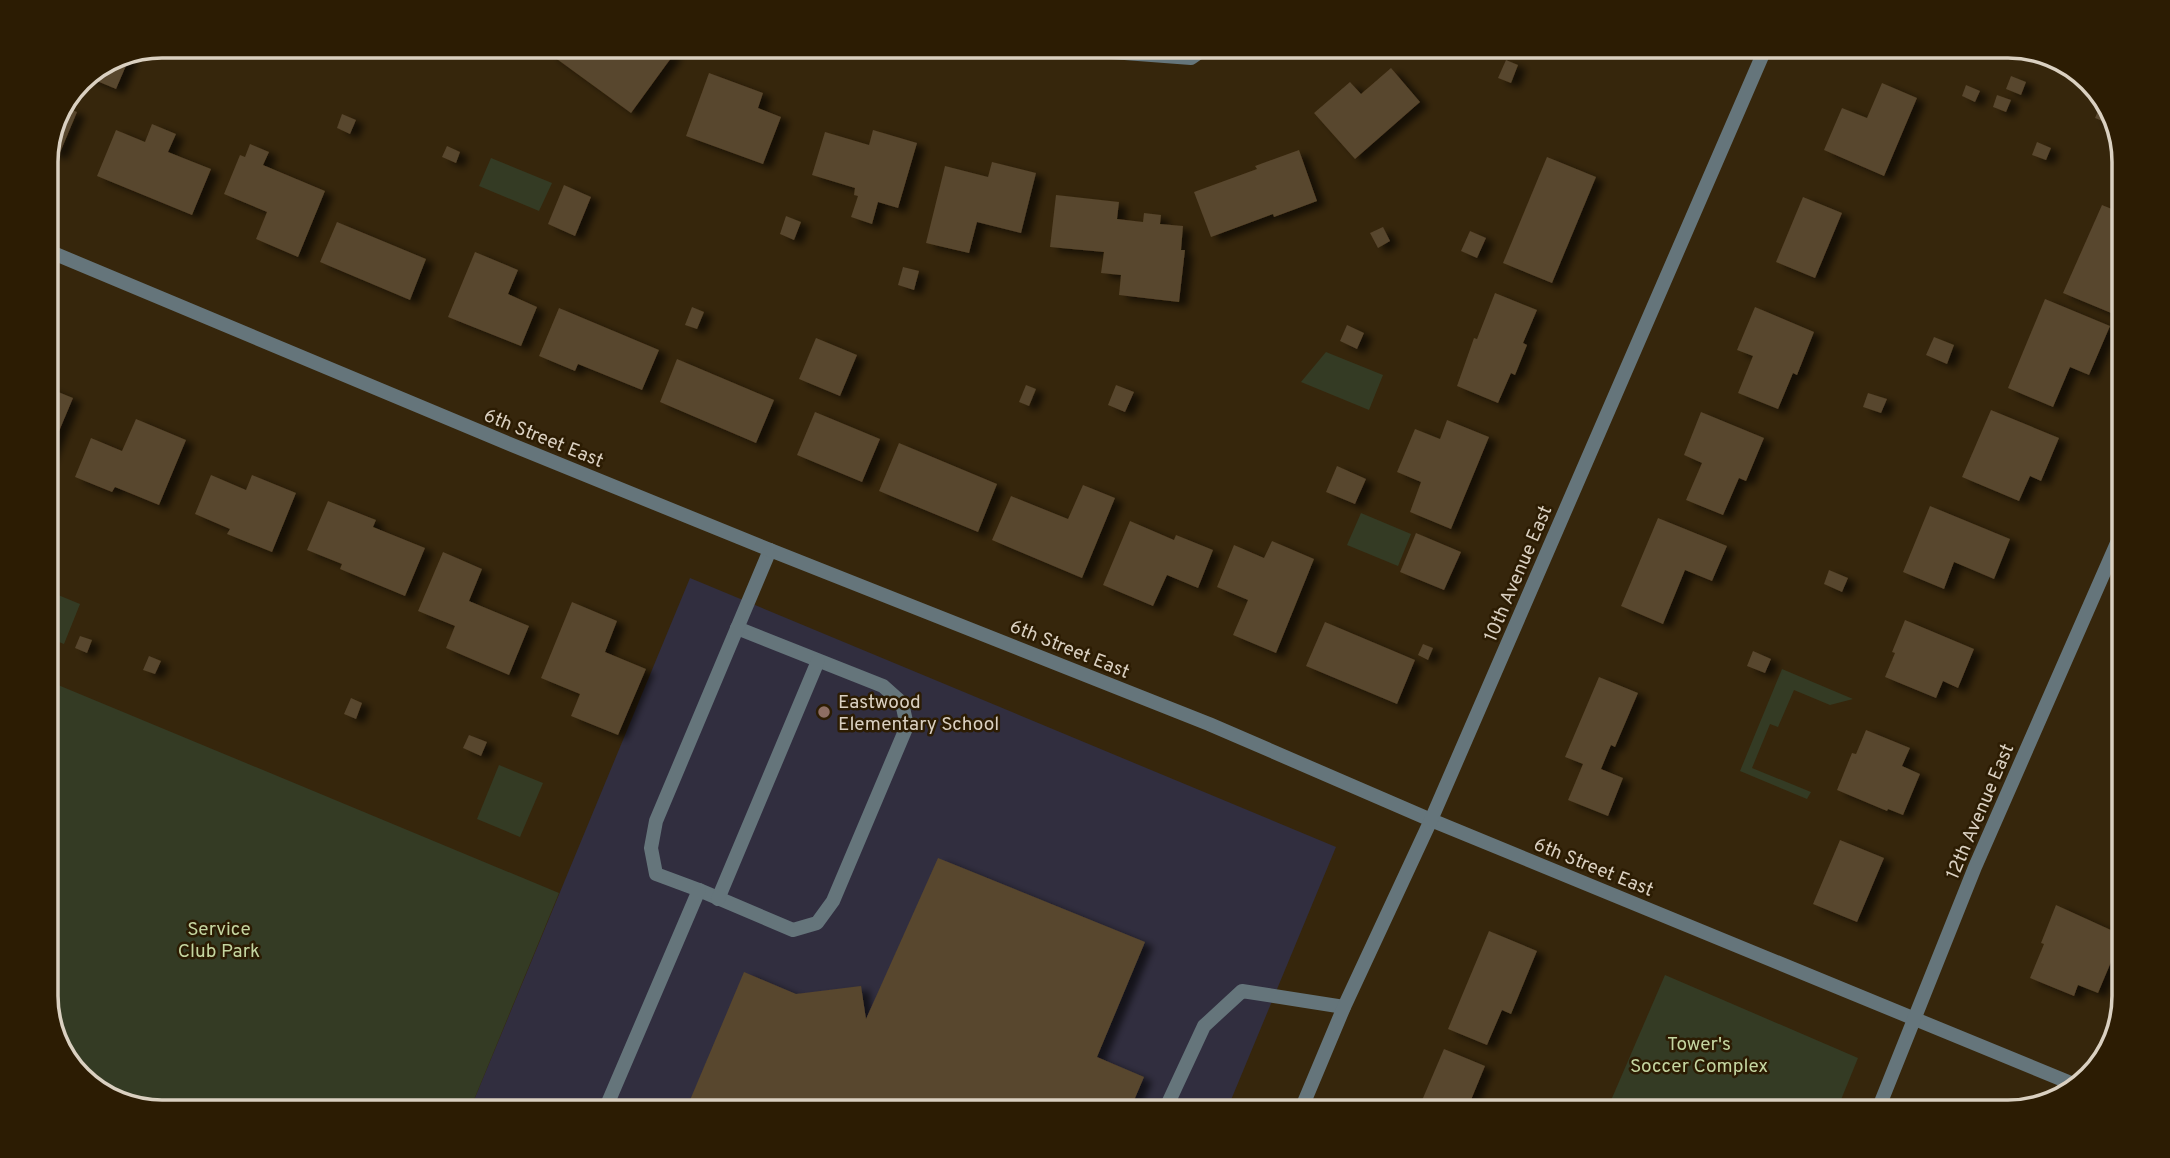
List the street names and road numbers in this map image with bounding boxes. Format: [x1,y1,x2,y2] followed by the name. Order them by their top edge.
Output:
[480,404,607,474] street label: 6th Street East
[1479,502,1558,646] street label: 10th Avenue East
[1006,615,1133,685] street label: 6th Street East
[1941,740,2020,883] street label: 12th Avenue East
[1530,833,1657,903] street label: 6th Street East

